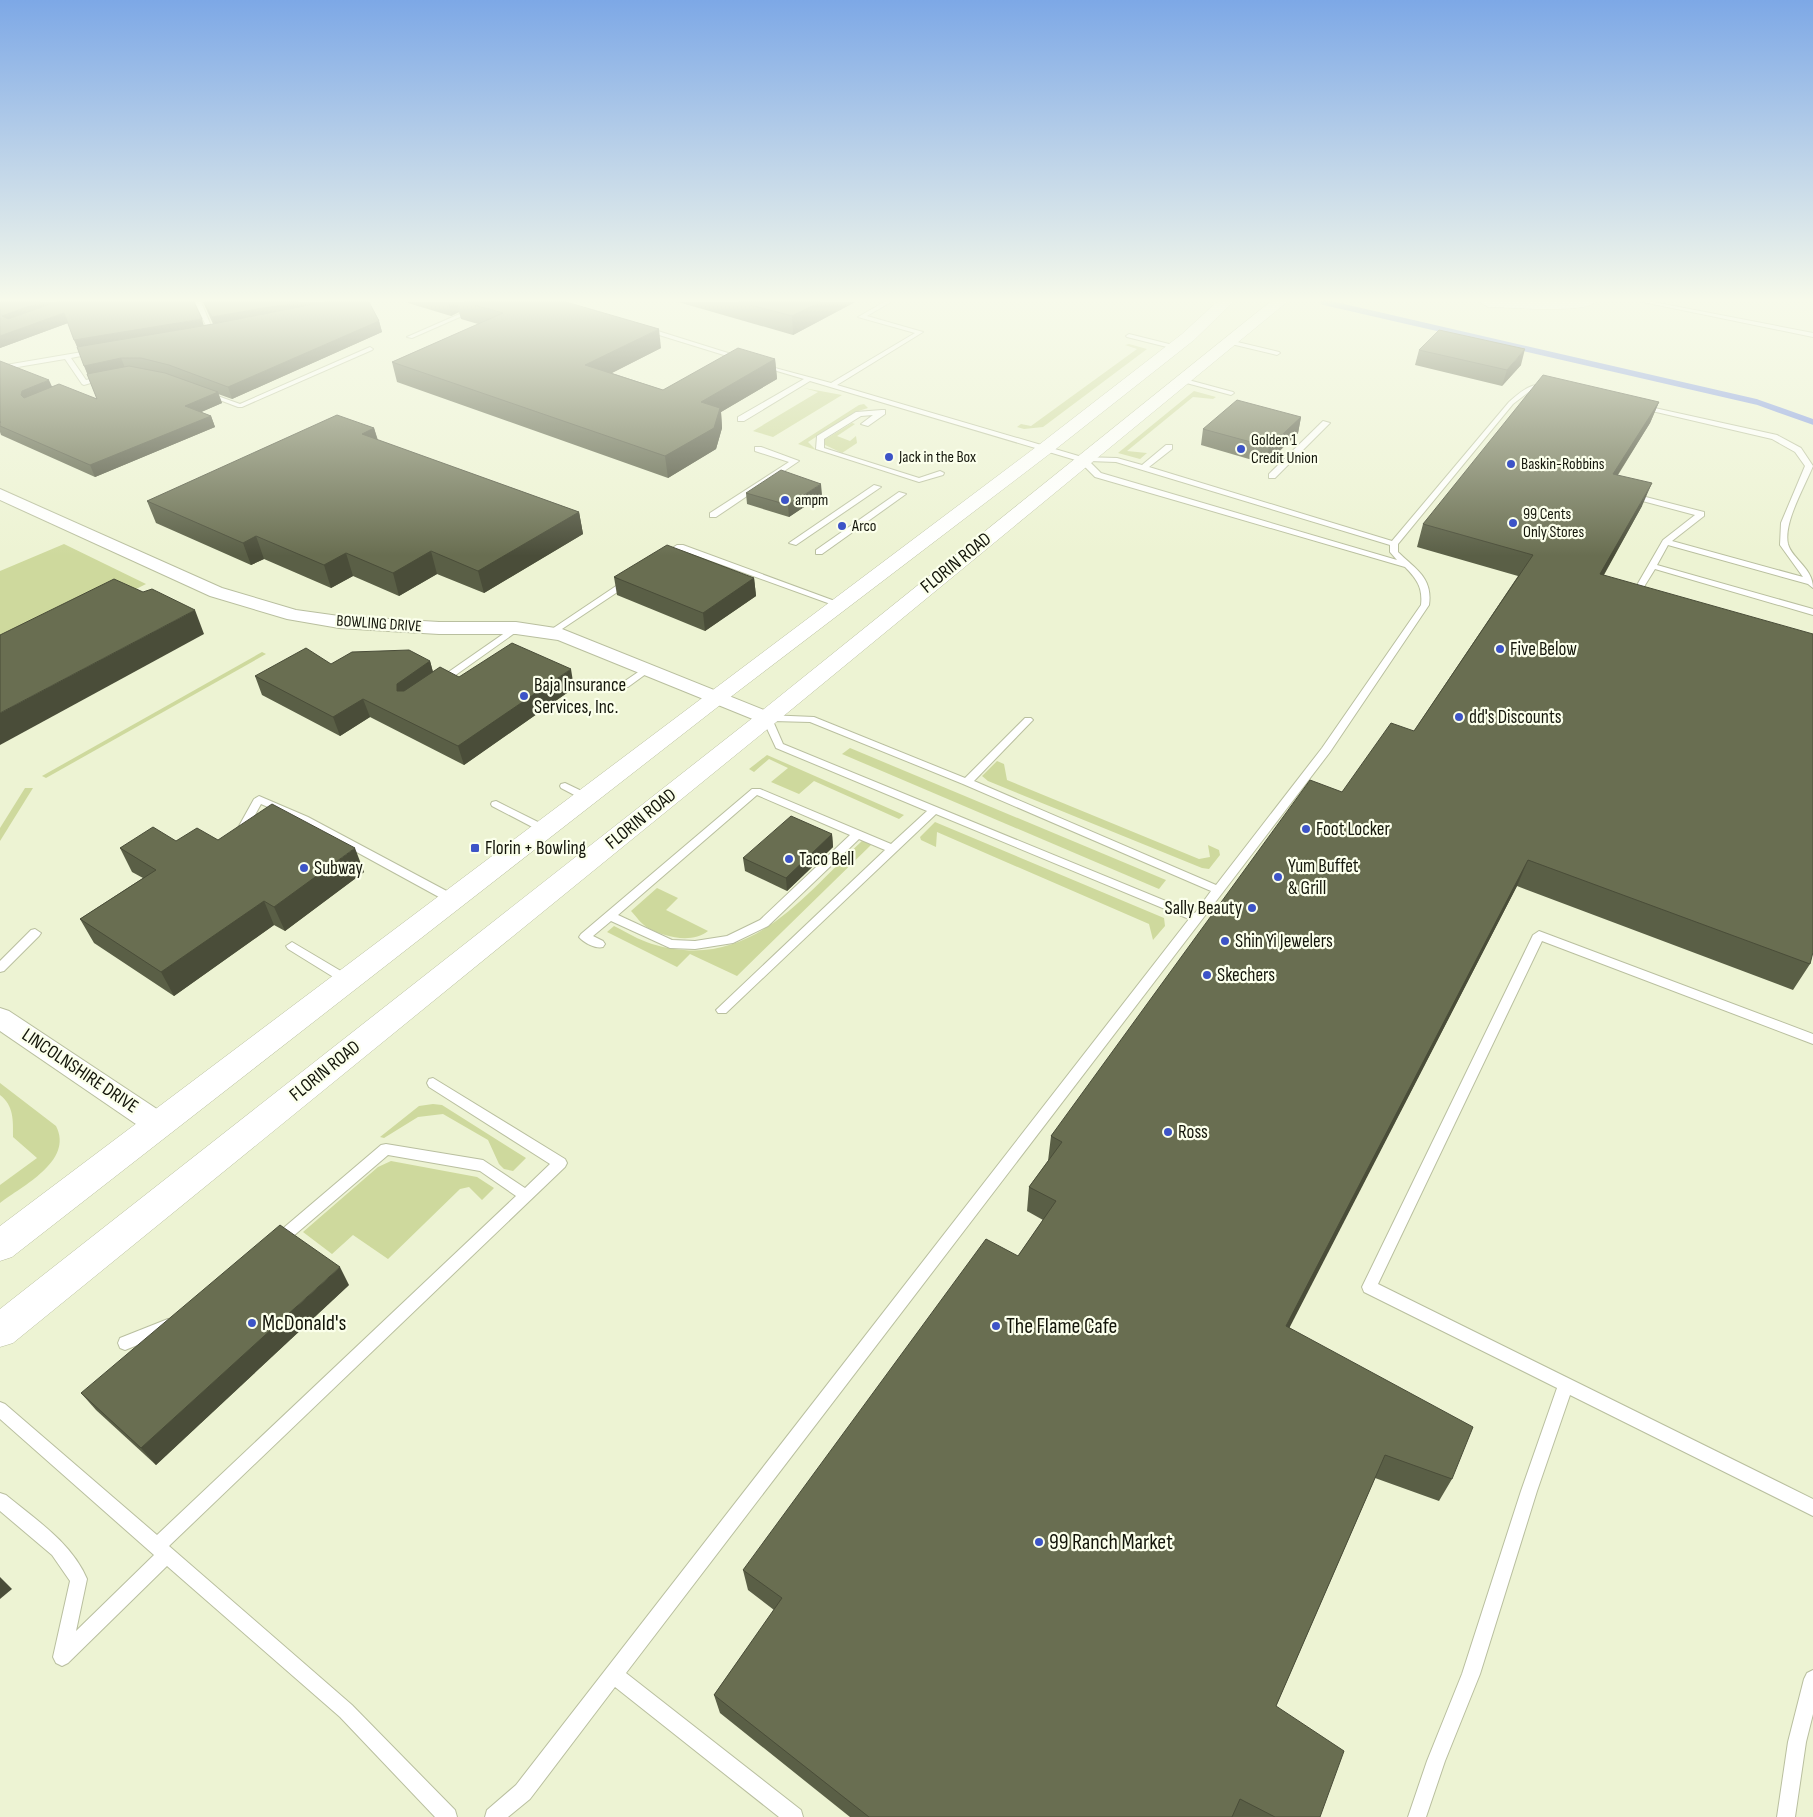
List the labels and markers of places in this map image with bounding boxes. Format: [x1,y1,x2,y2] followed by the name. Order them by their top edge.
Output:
[1251,431,1318,468] place label: Golden 1 Credit Union
[1235,443,1247,455] marker: Golden 1 Credit Union
[898,448,976,467] place label: Jack in the Box
[883,451,895,463] marker: Jack in the Box
[1521,455,1605,474] place label: Baskin-Robbins
[1505,458,1517,470] marker: Baskin-Robbins
[795,491,828,510] place label: ampm
[779,494,791,506] marker: ampm
[1523,505,1584,542] place label: 99 Cents Only Stores
[851,517,876,536] place label: Arco
[1507,517,1519,529] marker: 99 Cents Only Stores
[836,520,848,532] marker: Arco
[1510,638,1577,661] place label: Five Below
[1494,643,1506,655] marker: Five Below
[534,674,626,719] place label: Baja Insurance Services, Inc.
[518,690,530,702] marker: Baja Insurance Services, Inc.
[1469,706,1562,729] place label: dd's Discounts
[1453,711,1465,723] marker: dd's Discounts
[1316,818,1390,841] place label: Foot Locker
[1300,823,1312,835] marker: Foot Locker
[485,837,587,860] place label: Florin + Bowling
[469,842,481,854] marker: Florin + Bowling
[799,848,854,871] place label: Taco Bell
[783,853,795,865] marker: Taco Bell
[1288,855,1359,900] place label: Yum Buffet & Grill
[314,857,363,880] place label: Subway
[298,862,310,874] marker: Subway
[1272,871,1284,883] marker: Yum Buffet & Grill
[1165,897,1243,920] place label: Sally Beauty
[1246,902,1258,914] marker: Sally Beauty
[1235,930,1333,953] place label: Shin Yi Jewelers
[1219,935,1231,947] marker: Shin Yi Jewelers
[1217,964,1275,987] place label: Skechers
[1201,969,1213,981] marker: Skechers
[1178,1121,1208,1144] place label: Ross
[1162,1126,1174,1138] marker: Ross
[262,1310,346,1337] place label: McDonald's
[1006,1313,1117,1340] place label: The Flame Cafe
[246,1317,258,1329] marker: McDonald's
[990,1320,1002,1332] marker: The Flame Cafe
[1049,1529,1173,1556] place label: 99 Ranch Market
[1033,1536,1045,1548] marker: 99 Ranch Market

